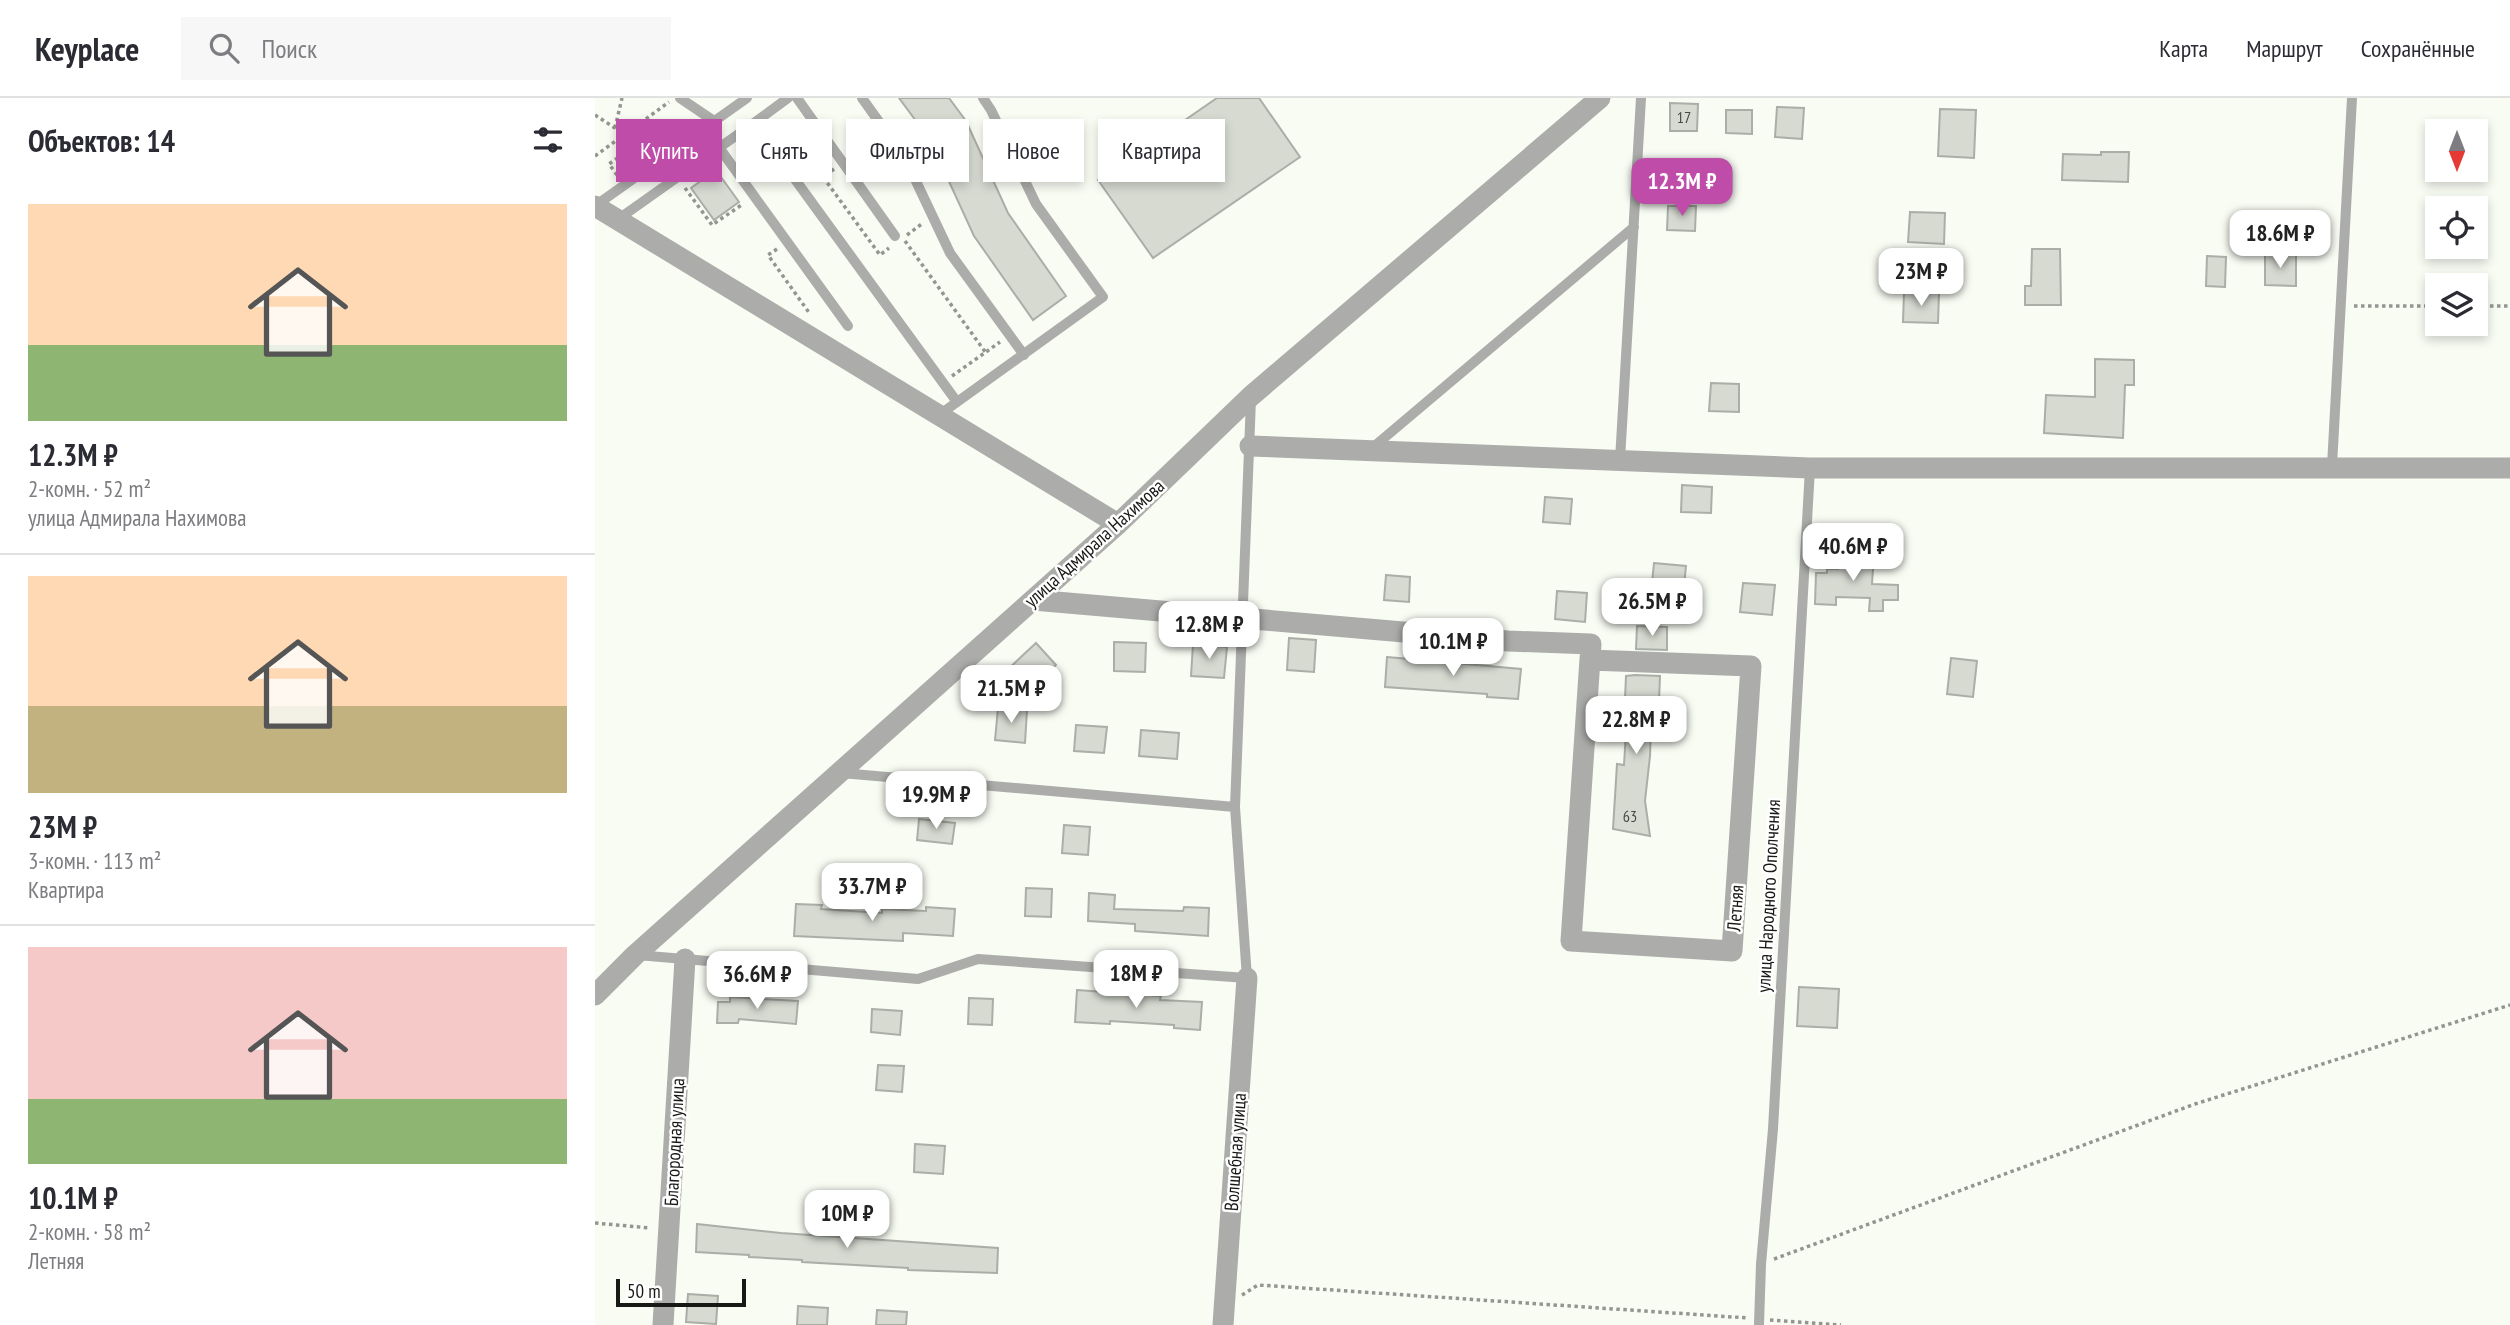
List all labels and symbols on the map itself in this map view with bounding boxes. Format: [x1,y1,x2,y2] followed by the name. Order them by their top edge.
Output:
[1677,107,1691,127] house number: 17
[2425,119,2489,182] north arrow
[1617,158,1747,218] pin: 12.3M ₽
[2215,211,2345,270] pin: 18.6M ₽
[1872,248,1970,308] pin: 23M ₽
[1019,474,1169,612] street label: улица Адмирала Нахимова
[1788,524,1918,583] pin: 40.6M ₽
[1587,578,1717,638] pin: 26.5M ₽
[1144,602,1274,661] pin: 12.8M ₽
[1388,618,1518,678] pin: 10.1M ₽
[946,666,1076,725] pin: 21.5M ₽
[1571,696,1701,756] pin: 22.8M ₽
[871,772,1001,831] pin: 19.9M ₽
[1751,799,1785,993] street label: улица Народного Ополчения
[1623,806,1637,826] house number: 63
[807,864,937,923] pin: 33.7M ₽
[1721,884,1749,933] street label: Летняя
[1087,950,1185,1010] pin: 18M ₽
[692,951,822,1011] pin: 36.6M ₽
[659,1077,689,1207] street label: Благородная улица
[1219,1092,1251,1212] street label: Волшебная улица
[798,1190,896,1250] pin: 10M ₽
[616,1276,745,1308] scale bar

